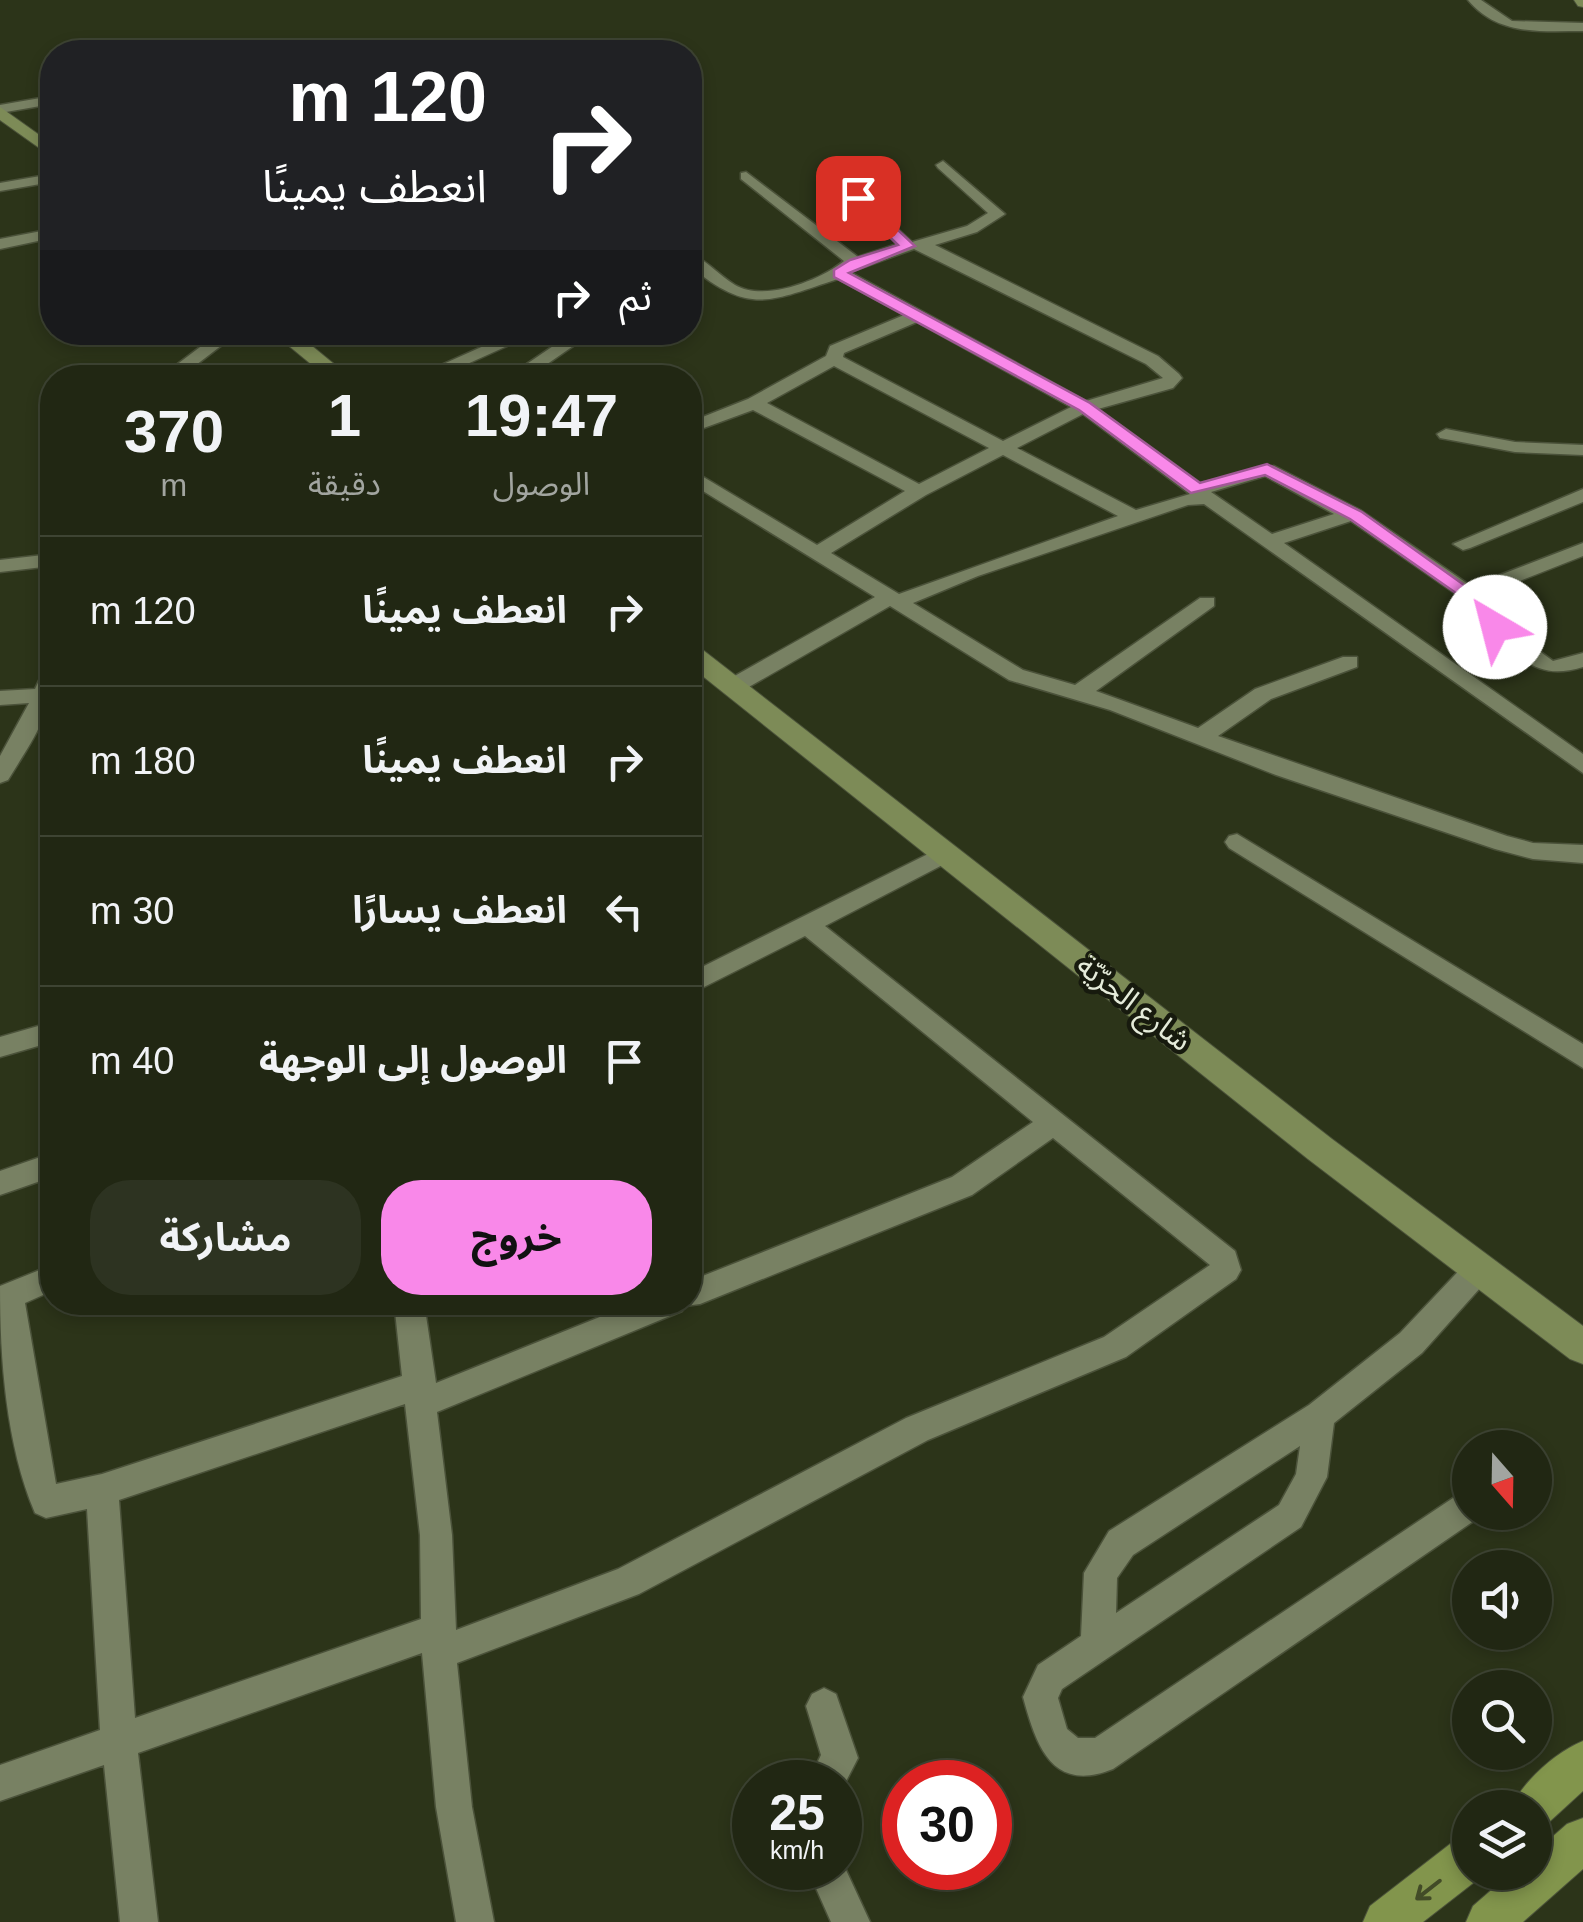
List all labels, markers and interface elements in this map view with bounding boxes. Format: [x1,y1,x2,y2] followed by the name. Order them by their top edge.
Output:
[289,58,487,136] text: 120 m
[522,80,652,210] icon: right
[816,156,901,241] pin
[262,161,487,212] text: انعطف يمينًا
[831,171,886,226] icon: arrive
[544,270,599,325] icon: right
[619,276,652,318] text: ثم
[328,382,361,449] text: 1
[465,382,618,449] text: 19:47
[124,398,224,465] text: 370
[308,466,381,502] text: دقيقة
[493,466,590,502] text: الوصول
[161,467,187,503] text: m
[1443,575,1547,679] position arrow
[597,584,652,639] icon: right
[362,589,567,631] text: انعطف يمينًا
[90,590,196,632] text: 120 m
[597,734,652,789] icon: right
[362,739,567,781] text: انعطف يمينًا
[90,740,196,782] text: 180 m
[597,884,652,939] icon: left
[352,889,567,931] text: انعطف يسارًا
[90,890,175,932] text: 30 m
[1067,948,1198,1062] street label: شارع الحرّيّة
[597,1034,652,1089] icon: arrive
[259,1039,567,1081] text: الوصول إلى الوجهة
[90,1040,175,1082] text: 40 m
[90,1180,361,1295] button: مشاركة
[381,1180,652,1295] button: خروج
[1452,1430,1552,1530] north arrow
[1452,1430,1552,1890] map controls
[1452,1550,1552,1650] button: sound
[1452,1670,1552,1770] button: search
[882,1760,1012,1890] speed limit sign: 30
[769,1785,825,1841] text: 25
[1452,1790,1552,1890] button: layers
[770,1836,824,1864] text: km/h
[1415,1879,1442,1900] one-way arrow

